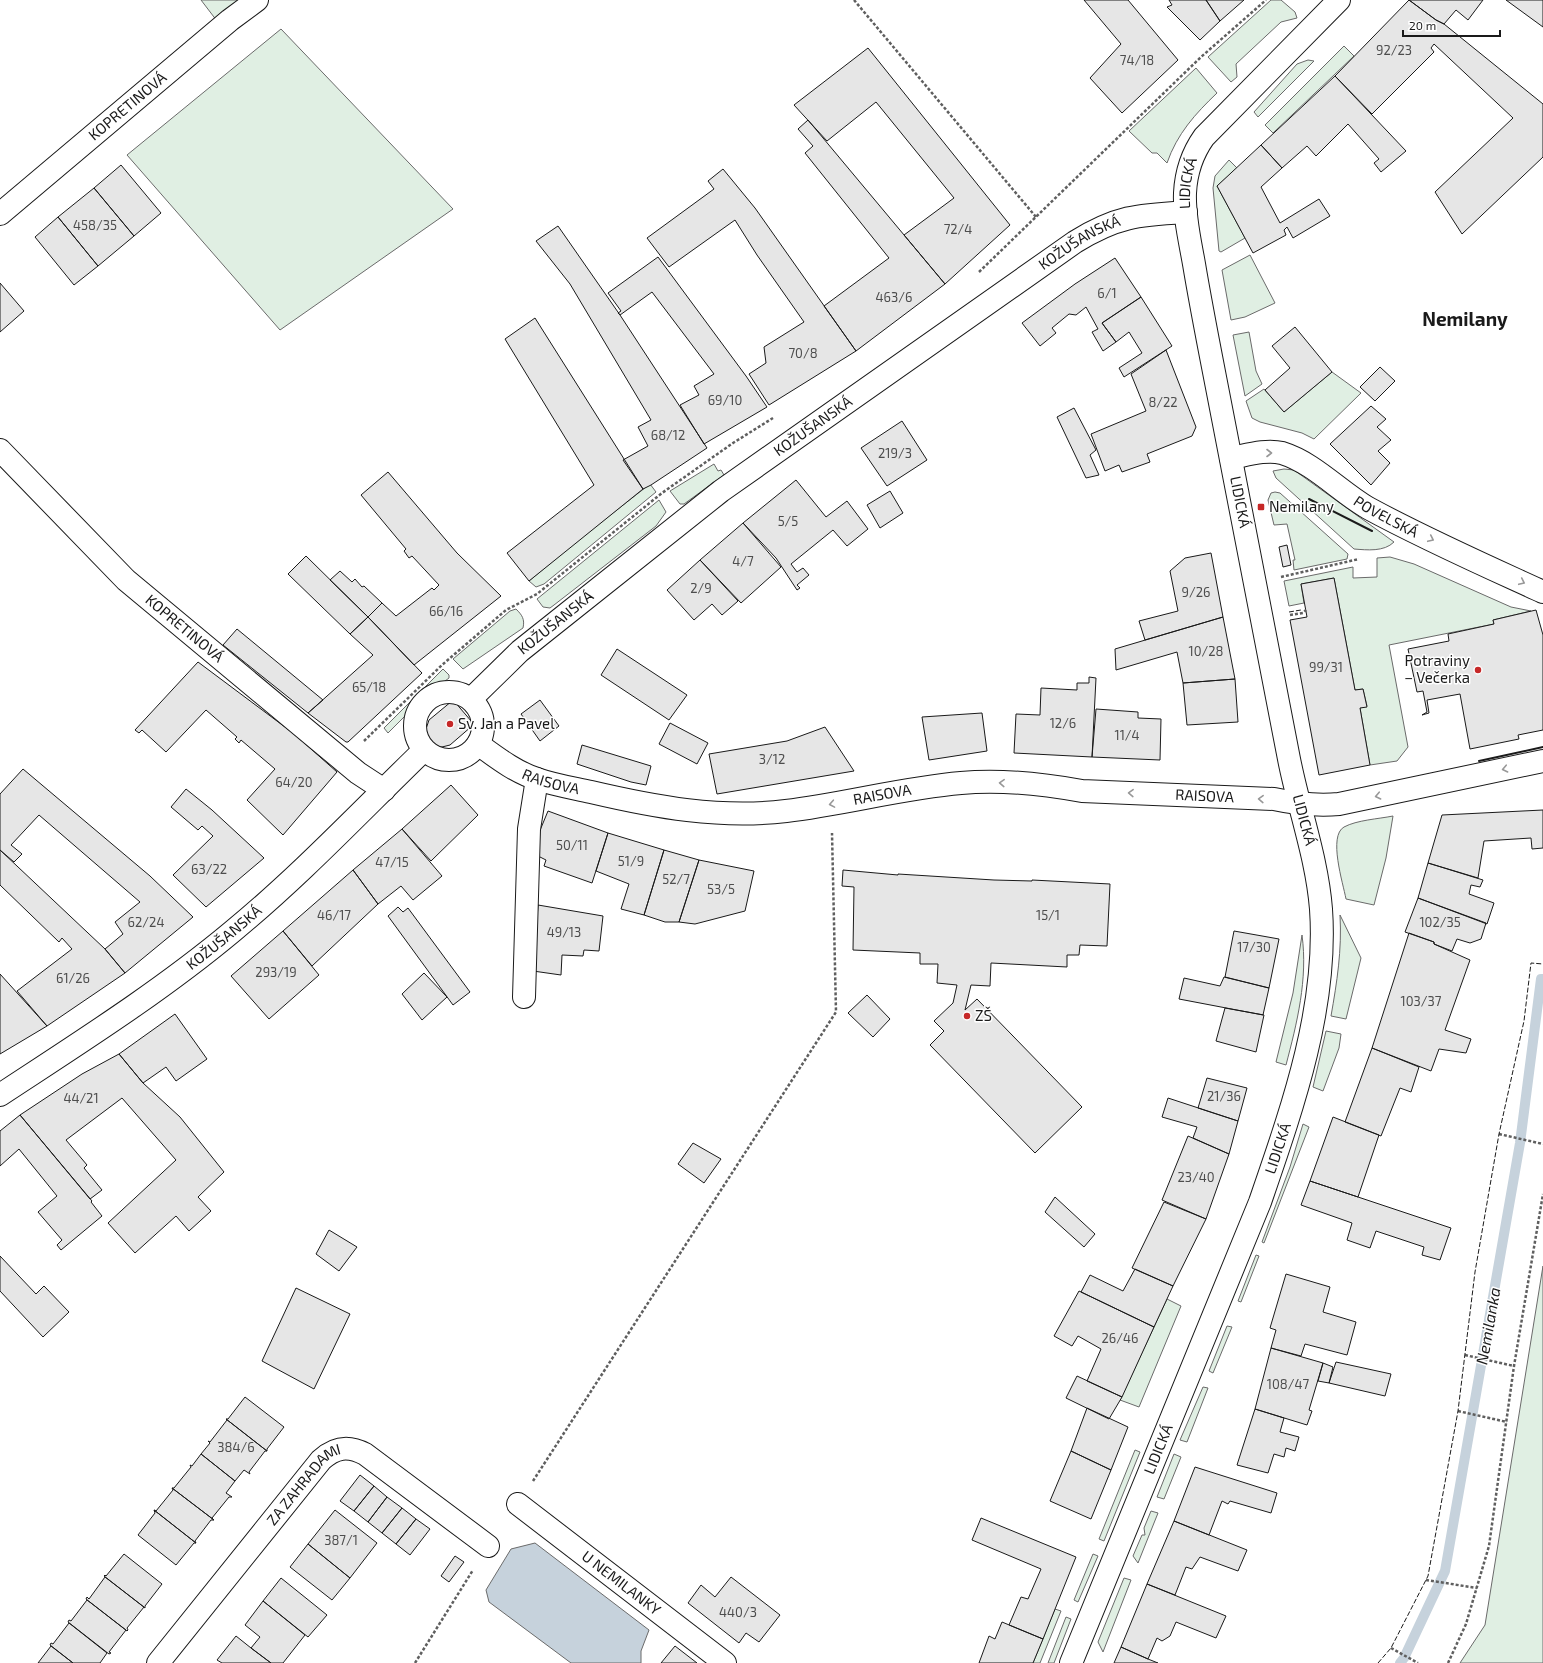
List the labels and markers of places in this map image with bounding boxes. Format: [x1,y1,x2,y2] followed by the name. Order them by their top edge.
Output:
[1269,497,1334,515] place label: Nemilany
[1256,502,1266,512] marker: Nemilany
[1404,651,1470,686] place label: Potraviny – Večerka
[1473,665,1483,675] marker: Potraviny – Večerka
[458,714,555,732] place label: Sv. Jan a Pavel
[445,719,455,729] marker: Sv. Jan a Pavel
[975,1006,992,1024] place label: ZŠ
[962,1011,972,1021] marker: ZŠ

